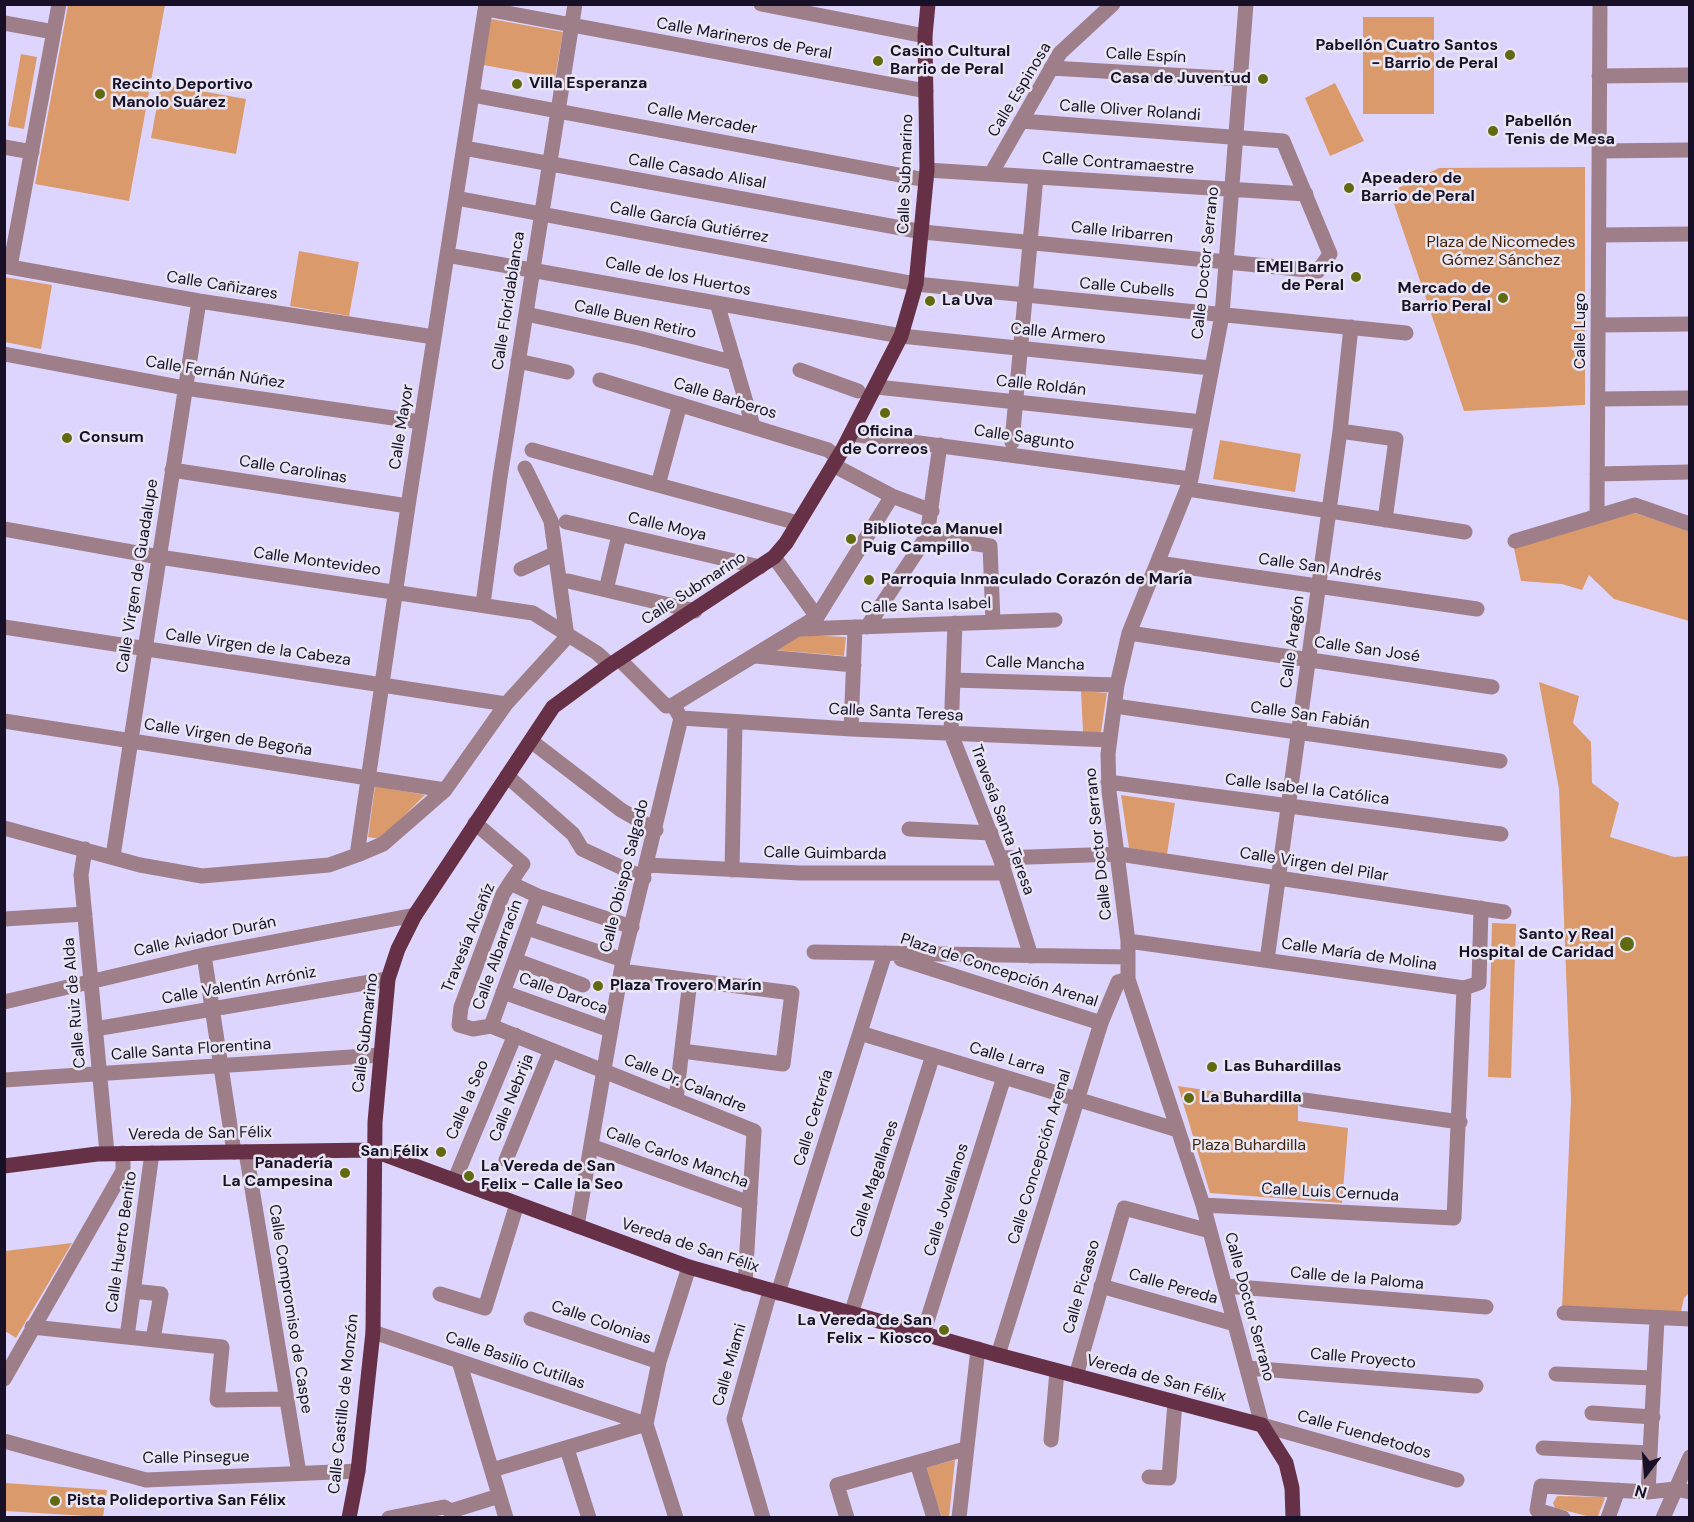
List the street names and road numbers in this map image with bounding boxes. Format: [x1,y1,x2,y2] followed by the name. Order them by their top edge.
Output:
[655,14,833,64] street label: Calle Marineros de Peral
[984,39,1056,141] street label: Calle Espinosa
[1105,44,1187,68] street label: Calle Espín
[1059,96,1201,126] street label: Calle Oliver Rolandi
[645,99,759,139] street label: Calle Mercader
[894,113,918,235] street label: Calle Submarino
[1041,149,1195,179] street label: Calle Contramaestre
[627,150,767,194] street label: Calle Casado Alisal
[1188,186,1224,340] street label: Calle Doctor Serrano
[608,198,770,248] street label: Calle García Gutiérrez
[1070,218,1174,248] street label: Calle Iribarren
[489,230,529,372] street label: Calle Floridablanca
[604,253,752,301] street label: Calle de los Huertos
[165,268,279,304] street label: Calle Cañizares
[1079,274,1175,302] street label: Calle Cubells
[1571,293,1591,369] street label: Calle Lugo
[572,297,698,343] street label: Calle Buen Retiro
[1009,319,1107,349] street label: Calle Armero
[144,352,286,394] street label: Calle Fernán Núñez
[995,372,1087,400] street label: Calle Roldán
[671,374,779,424] street label: Calle Barberos
[386,383,418,471] street label: Calle Mayor
[972,421,1076,455] street label: Calle Sagunto
[238,452,348,488] street label: Calle Carolinas
[113,478,163,674] street label: Calle Virgen de Guadalupe
[626,509,708,545] street label: Calle Moya
[252,544,382,580] street label: Calle Montevideo
[638,548,750,630] street label: Calle Submarino
[1257,550,1383,586] street label: Calle San Andrés
[861,594,991,618] street label: Calle Santa Isabel
[1277,595,1309,689] street label: Calle Aragón
[164,625,352,671] street label: Calle Virgen de la Cabeza
[1313,633,1421,667] street label: Calle San José
[985,653,1085,675] street label: Calle Mancha
[1249,698,1371,734] street label: Calle San Fabián
[828,700,964,726] street label: Calle Santa Teresa
[142,715,314,761] street label: Calle Virgen de Begoña
[966,742,1038,898] street label: Travesía Santa Teresa
[1081,767,1117,921] street label: Calle Doctor Serrano
[1224,770,1390,810] street label: Calle Isabel la Católica
[597,797,653,955] street label: Calle Obispo Salgado
[763,843,887,865] street label: Calle Guimbarda
[1238,844,1390,886] street label: Calle Virgen del Pilar
[438,881,500,995] street label: Travesía Alcañíz
[469,897,527,1013] street label: Calle Albarracín
[132,913,278,961] street label: Calle Aviador Durán
[898,930,1100,1012] street label: Plaza de Concepción Arenal
[1280,935,1438,975] street label: Calle María de Molina
[60,937,90,1069] street label: Calle Ruiz de Alda
[160,963,318,1009] street label: Calle Valentín Arróniz
[516,969,610,1019] street label: Calle Daroca
[349,972,383,1094] street label: Calle Submarino
[110,1035,272,1065] street label: Calle Santa Florentina
[967,1038,1047,1080] street label: Calle Larra
[486,1051,538,1145] street label: Calle Nebrija
[621,1051,749,1117] street label: Calle Dr. Calandre
[443,1057,493,1143] street label: Calle la Seo
[790,1067,838,1169] street label: Calle Cetrería
[1004,1067,1076,1247] street label: Calle Concepción Arenal
[847,1118,903,1240] street label: Calle Magallanes
[128,1123,272,1145] street label: Vereda de San Félix
[603,1123,751,1193] street label: Calle Carlos Mancha
[921,1141,973,1259] street label: Calle Jovellanos
[103,1170,141,1314] street label: Calle Huerto Benito
[1261,1180,1399,1206] street label: Calle Luis Cernuda
[264,1203,316,1415] street label: Calle Compromiso de Caspe
[619,1215,761,1277] street label: Vereda de San Félix
[1220,1230,1278,1384] street label: Calle Doctor Serrano
[1059,1238,1105,1336] street label: Calle Picasso
[1289,1264,1425,1294] street label: Calle de la Paloma
[1126,1265,1220,1309] street label: Calle Pereda
[549,1297,653,1349] street label: Calle Colonias
[325,1313,363,1495] street label: Calle Castillo de Monzón
[709,1322,751,1408] street label: Calle Miami
[443,1328,587,1394] street label: Calle Basilio Cutillas
[1309,1345,1417,1373] street label: Calle Proyecto
[1084,1351,1228,1407] street label: Vereda de San Félix
[1295,1407,1433,1463] street label: Calle Fuendetodos
[142,1447,250,1469] street label: Calle Pinsegue

